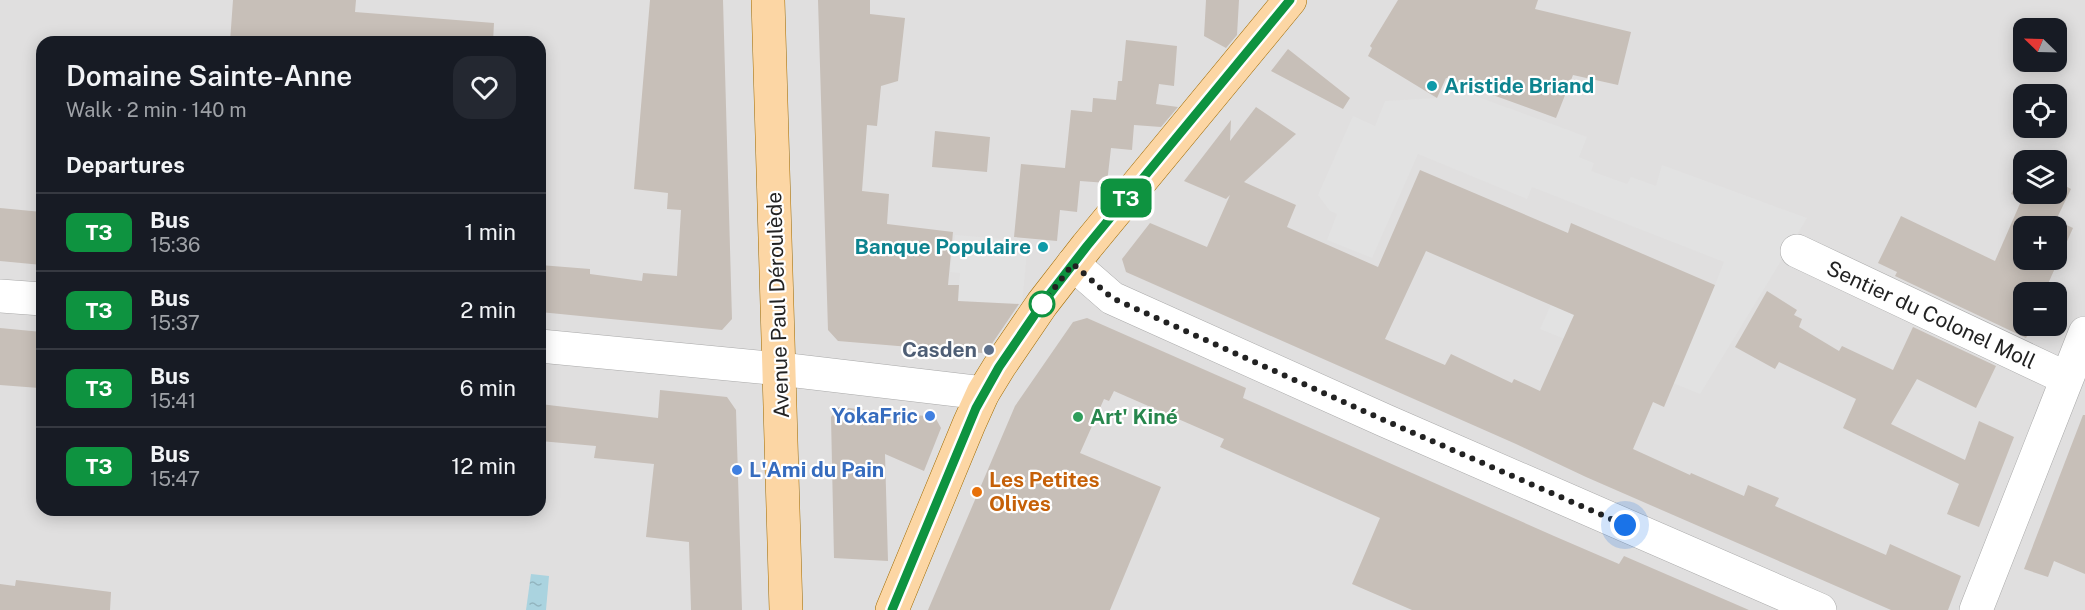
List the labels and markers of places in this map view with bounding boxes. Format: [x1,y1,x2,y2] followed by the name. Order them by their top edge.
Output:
[1444,73,1594,98] place label: Aristide Briand
[1425,79,1439,93] marker: Aristide Briand
[854,234,1031,259] place label: Banque Populaire
[1036,240,1050,254] marker: Banque Populaire
[1029,291,1055,317] unlabelled marker
[902,337,977,362] place label: Casden
[982,343,996,357] marker: Casden
[832,403,918,428] place label: YokaFric
[1090,404,1178,429] place label: Art' Kiné
[923,409,937,423] marker: YokaFric
[1071,410,1085,424] marker: Art' Kiné
[749,457,884,482] place label: L'Ami du Pain
[730,463,744,477] marker: L'Ami du Pain
[989,467,1100,516] place label: Les Petites Olives
[970,485,984,499] marker: Les Petites Olives

